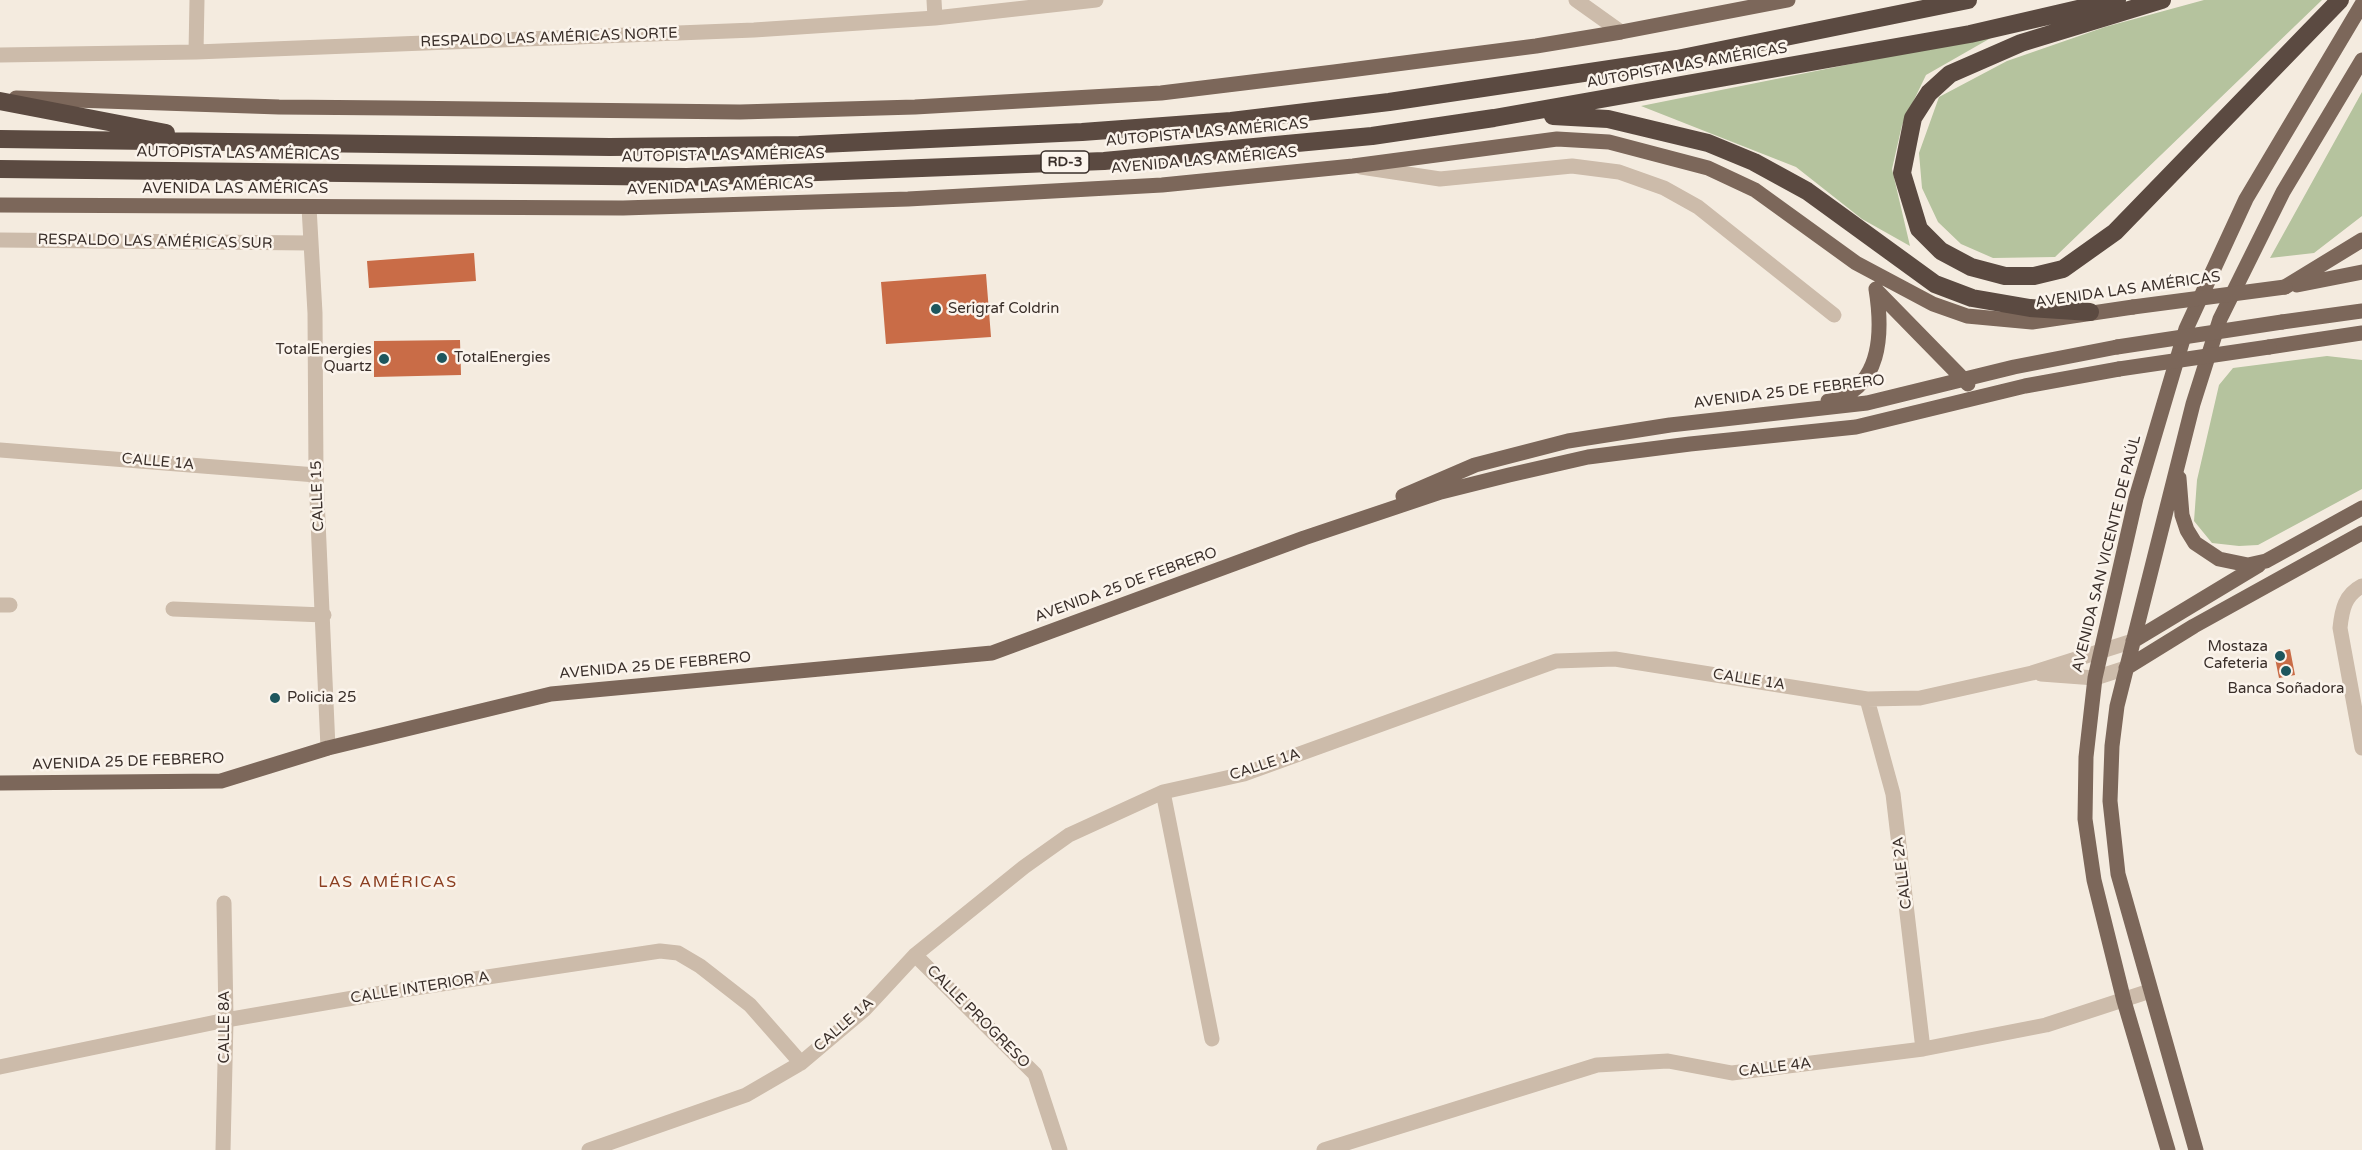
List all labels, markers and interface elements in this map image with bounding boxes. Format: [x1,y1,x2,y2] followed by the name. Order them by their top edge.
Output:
[420,25,678,51] street label: RESPALDO LAS AMÉRICAS NORTE
[1585,39,1789,93] street label: AUTOPISTA LAS AMÉRICAS
[1105,115,1309,151] street label: AUTOPISTA LAS AMÉRICAS
[136,143,340,165] street label: AUTOPISTA LAS AMÉRICAS
[1110,144,1298,178] street label: AVENIDA LAS AMÉRICAS
[621,145,825,167] street label: AUTOPISTA LAS AMÉRICAS
[1041,151,1089,173] road number: RD-3
[626,175,814,199] street label: AVENIDA LAS AMÉRICAS
[142,180,328,198] street label: AVENIDA LAS AMÉRICAS
[37,231,273,253] street label: RESPALDO LAS AMÉRICAS SUR
[2034,268,2222,312] street label: AVENIDA LAS AMÉRICAS
[948,300,1059,318] place label: Serigraf Coldrin
[929,302,943,316] marker: Serigraf Coldrin
[276,341,372,376] place label: TotalEnergies Quartz
[454,349,550,367] place label: TotalEnergies
[435,351,449,365] marker: TotalEnergies
[377,352,391,366] marker: TotalEnergies Quartz
[1692,371,1886,413] street label: AVENIDA 25 DE FEBRERO
[2069,434,2145,674] street label: AVENIDA SAN VICENTE DE PAÚL
[121,450,195,474] street label: CALLE 1A
[308,460,328,532] street label: CALLE 15
[1032,544,1220,626] street label: AVENIDA 25 DE FEBRERO
[2204,638,2268,673] place label: Mostaza Cafeteria
[558,649,752,683] street label: AVENIDA 25 DE FEBRERO
[2273,649,2287,663] marker: Mostaza Cafeteria
[2279,664,2293,678] marker: Banca Soñadora
[1712,665,1786,695] street label: CALLE 1A
[2228,680,2344,698] place label: Banca Soñadora
[287,689,356,707] place label: Policia 25
[268,691,282,705] marker: Policia 25
[1228,745,1302,785] street label: CALLE 1A
[31,750,225,774] street label: AVENIDA 25 DE FEBRERO
[1890,836,1916,910] street label: CALLE 2A
[318,873,458,893] district label: LAS AMÉRICAS
[923,962,1033,1072] street label: CALLE PROGRESO
[349,968,491,1008] street label: CALLE INTERIOR A
[216,991,234,1063] street label: CALLE 8A
[811,994,877,1056] street label: CALLE 1A
[1738,1055,1812,1081] street label: CALLE 4A

